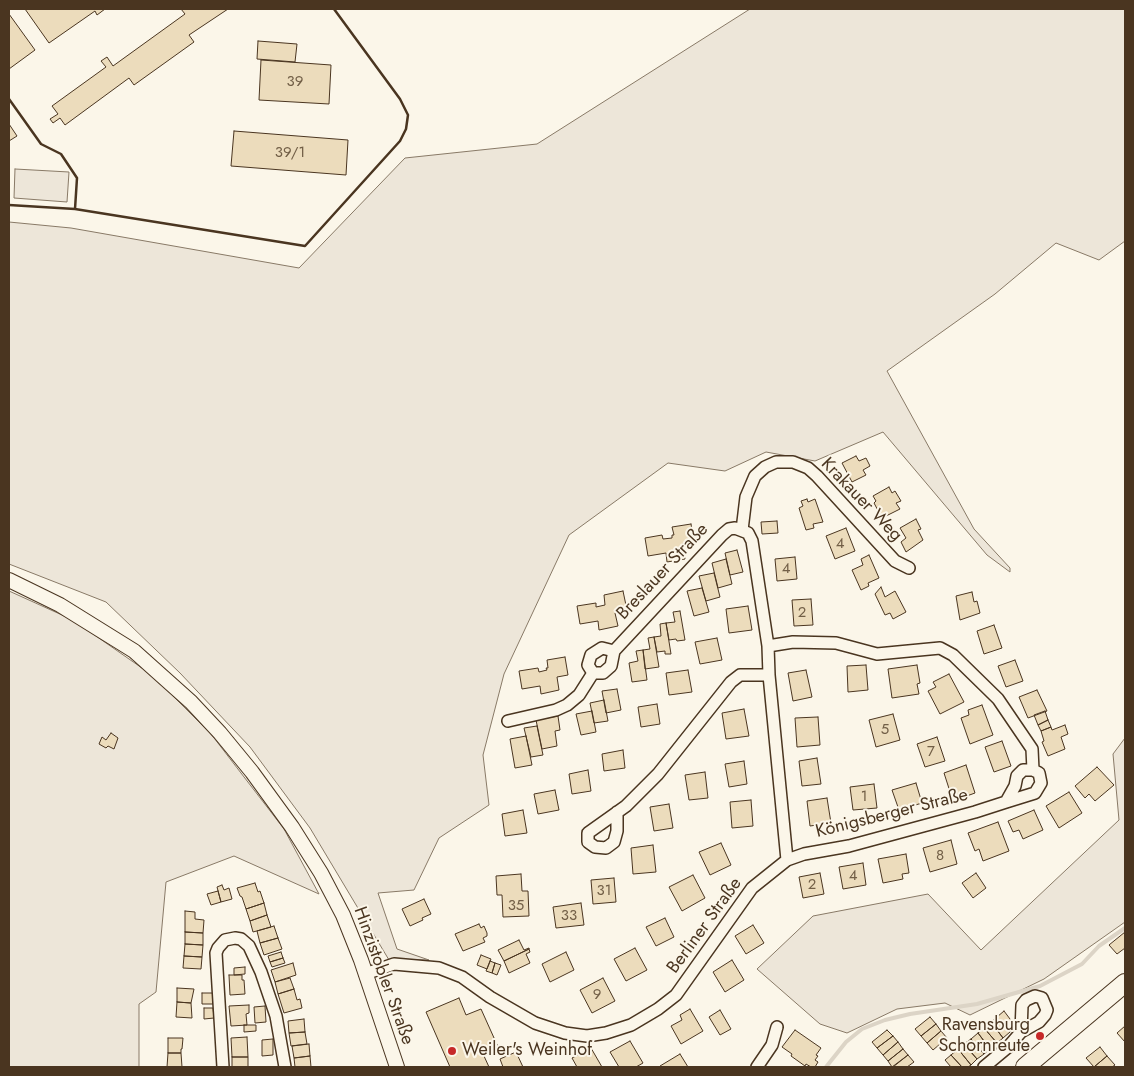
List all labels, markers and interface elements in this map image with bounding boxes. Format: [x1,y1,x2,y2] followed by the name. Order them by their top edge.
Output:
[287,73,303,91] house number: 39
[275,144,305,162] house number: 39/1
[816,454,906,546] street label: Krakauer Weg
[613,519,713,625] street label: Breslauer Straße
[836,535,844,553] house number: 4
[782,560,790,578] house number: 4
[798,604,806,622] house number: 2
[881,721,889,739] house number: 5
[927,743,935,761] house number: 7
[814,785,970,843] street label: Königsberger Straße
[861,788,867,806] house number: 1
[936,847,944,865] house number: 8
[849,867,857,885] house number: 4
[663,874,747,978] street label: Berliner Straße
[808,876,816,894] house number: 2
[597,882,611,900] house number: 31
[508,897,524,915] house number: 35
[348,904,418,1048] street label: Hinzistobler Straße
[561,907,577,925] house number: 33
[593,986,601,1004] house number: 9
[938,1015,1030,1058] place label: Ravensburg Schornreute
[1034,1030,1046,1042] marker: Ravensburg Schornreute
[462,1040,592,1062] place label: Weiler's Weinhof
[446,1045,458,1057] marker: Weiler's Weinhof

